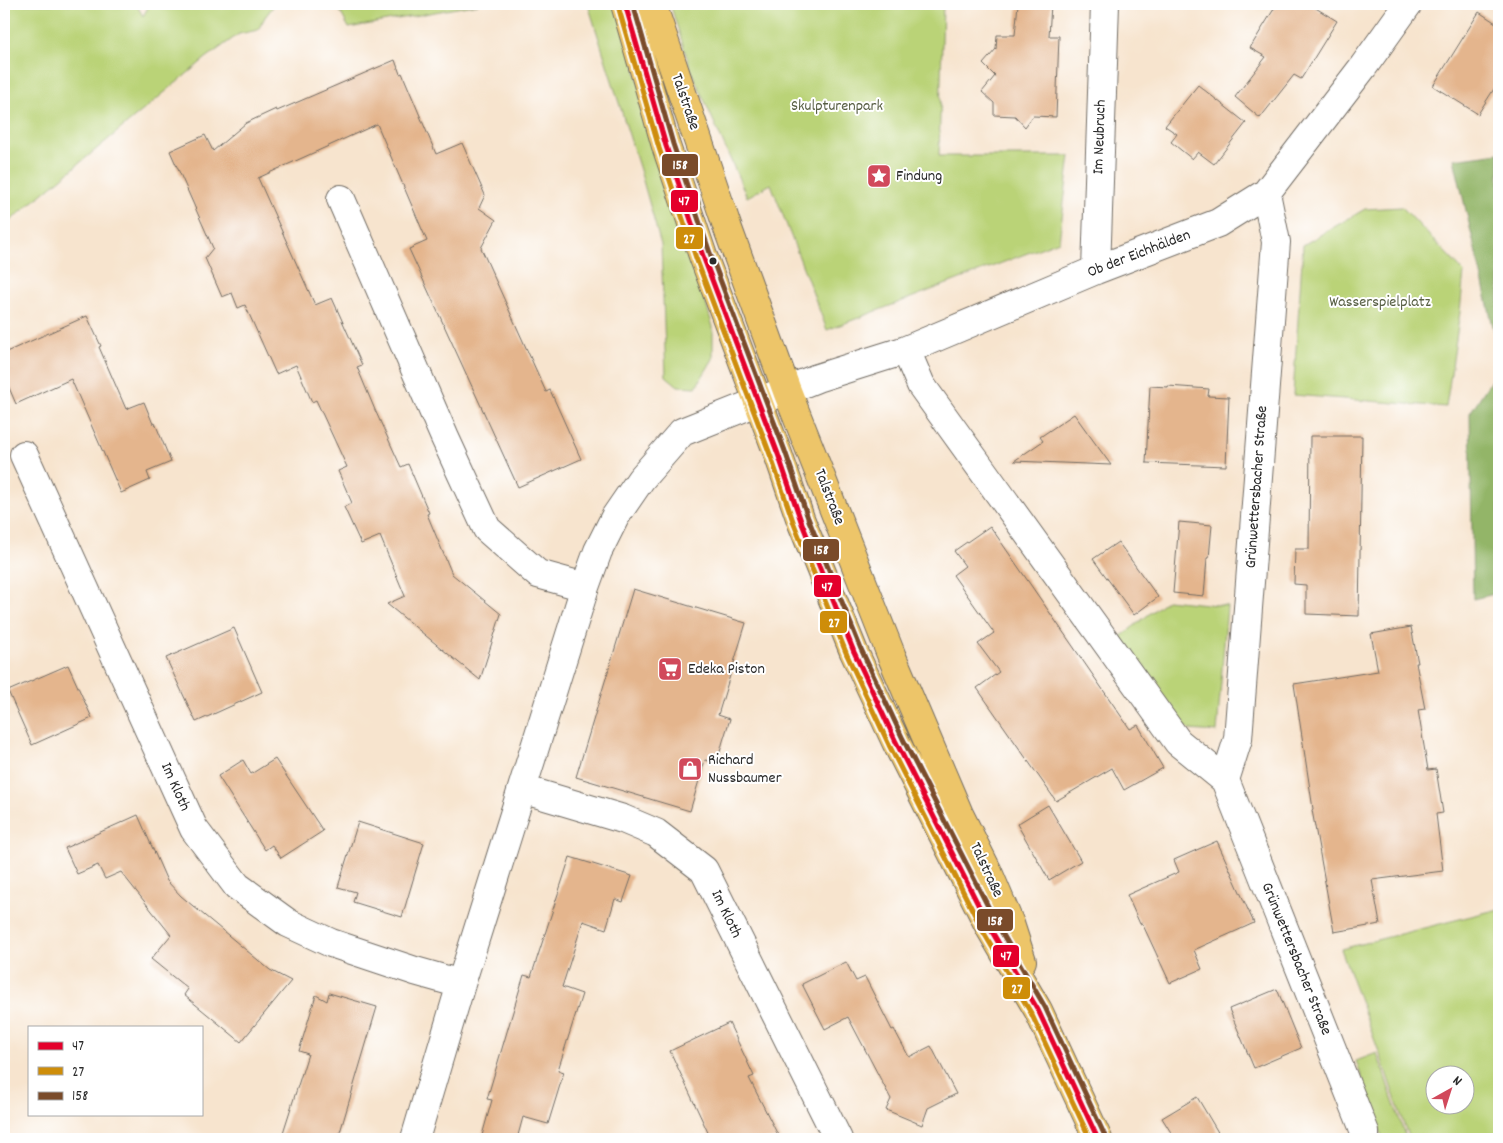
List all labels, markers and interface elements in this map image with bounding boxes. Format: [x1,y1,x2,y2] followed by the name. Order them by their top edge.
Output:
[665,71,705,133] street label: Talstraße
[791,95,883,118] park label: Skulpturenpark
[1087,99,1113,175] street label: Im Neubruch
[661,153,699,177] line badge: 158
[672,156,688,176] text: 158
[866,163,892,189] place icon: Findung
[896,165,942,188] place label: Findung
[670,189,699,213] line badge: 47
[678,192,690,212] text: 47
[1084,224,1194,284] street label: Ob der Eichhälden
[675,226,704,250] line badge: 27
[683,230,695,250] text: 27
[708,256,718,266] unlabelled marker
[1329,291,1431,314] park label: Wasserspielplatz
[1240,405,1274,569] street label: Grünwettersbacher Straße
[808,466,850,528] street label: Talstraße
[802,538,840,562] line badge: 158
[813,541,829,561] text: 158
[813,574,842,598] line badge: 47
[821,578,833,598] text: 47
[819,610,848,634] line badge: 27
[828,614,840,634] text: 27
[657,656,683,682] supermarket icon: Edeka Piston
[688,658,765,681] place label: Edeka Piston
[708,749,782,790] place label: Richard Nussbaumer
[677,756,703,782] shop icon: Richard Nussbaumer
[154,759,196,815] street label: Im Kloth
[963,839,1009,901] street label: Talstraße
[1255,879,1337,1039] street label: Grünwettersbacher Straße
[704,886,748,942] street label: Im Kloth
[976,908,1014,932] line badge: 158
[987,912,1003,932] text: 158
[992,944,1020,968] line badge: 47
[1000,947,1012,967] text: 47
[1002,976,1031,1000] line badge: 27
[1011,980,1023,1000] text: 27
[28,1026,202,1116] legend
[72,1036,84,1058] text: 47
[72,1062,85,1084] text: 27
[1426,1066,1476,1116] north arrow
[1448,1072,1466,1091] text: N
[72,1086,88,1108] text: 158

